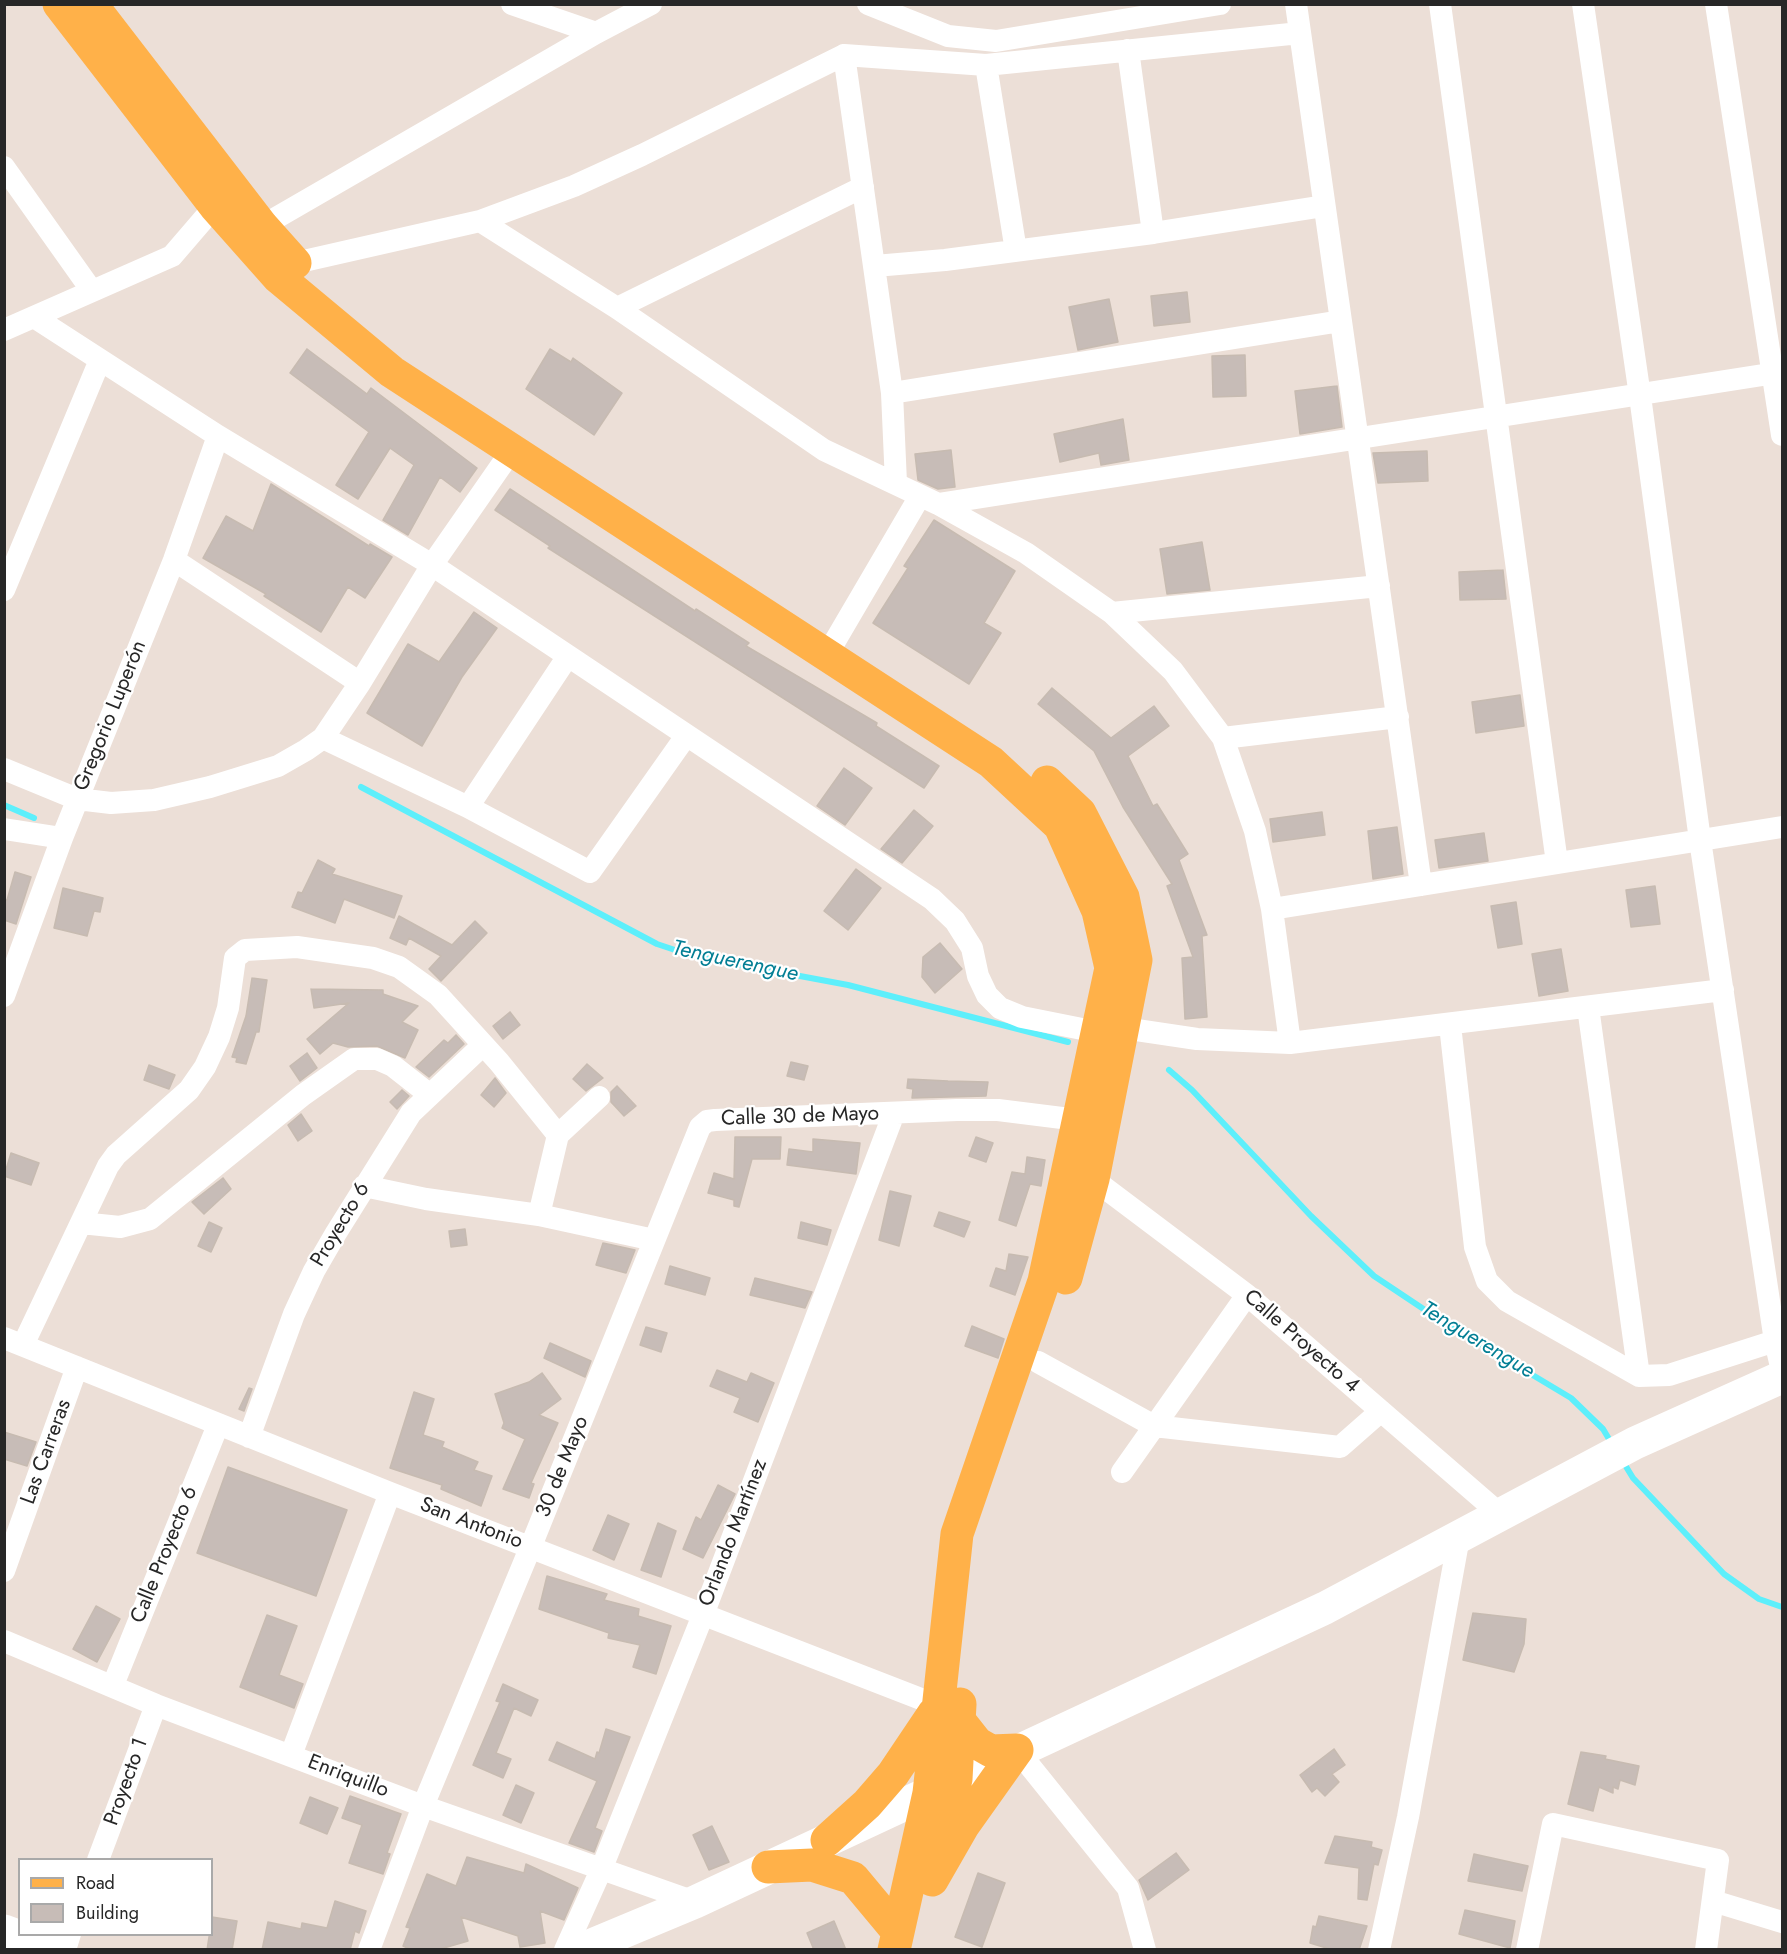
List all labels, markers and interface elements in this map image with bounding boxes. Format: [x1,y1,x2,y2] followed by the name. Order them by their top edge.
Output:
[69,637,153,795] street label: Gregorio Luperón
[670,936,800,988] water label: Tenguerengue
[721,1102,879,1132] street label: Calle 30 de Mayo
[306,1178,376,1272] street label: Proyecto 6
[1238,1285,1364,1399] street label: Calle Proyecto 4
[1415,1297,1539,1385] water label: Tenguerengue
[16,1396,78,1508] street label: Las Carreras
[531,1413,595,1521] street label: 30 de Mayo
[694,1456,774,1610] street label: Orlando Martínez
[126,1483,204,1627] street label: Calle Proyecto 6
[416,1493,526,1555] street label: San Antonio
[100,1735,154,1829] street label: Proyecto 1
[304,1750,392,1804] street label: Enriquillo
[18,1858,213,1936] legend
[76,1870,115,1896] text: Road
[76,1900,139,1926] text: Building

